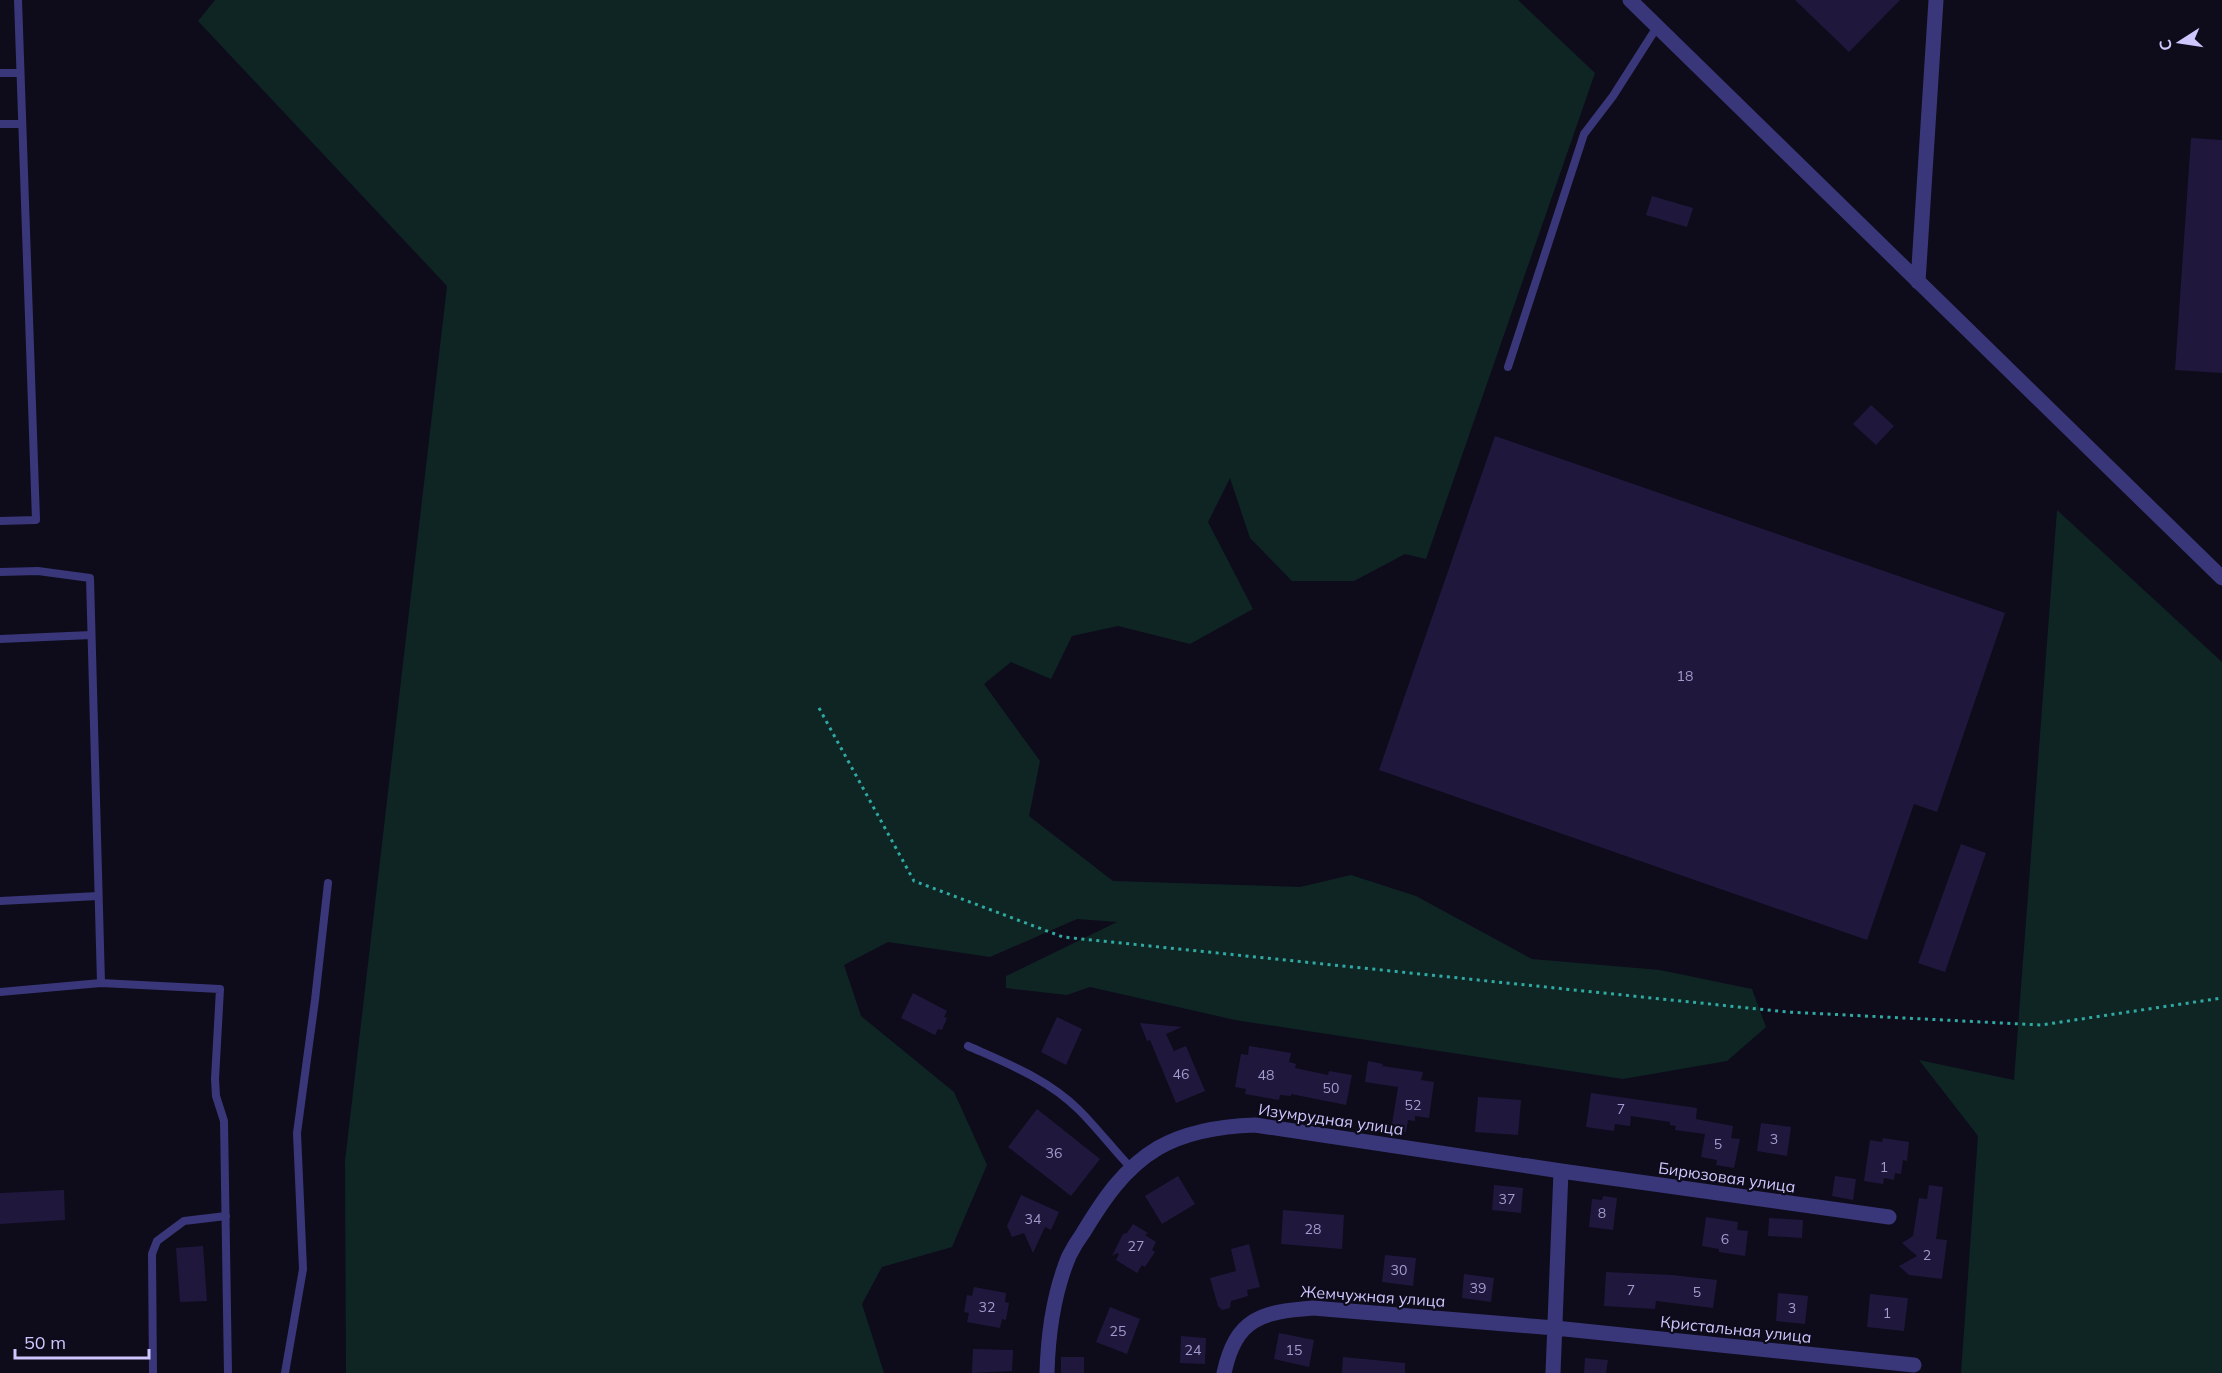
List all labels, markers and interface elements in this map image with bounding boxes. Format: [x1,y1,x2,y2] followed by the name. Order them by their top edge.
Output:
[2150,12,2210,72] north arrow
[2154,38,2176,53] text: С
[1677,667,1693,685] house number: 18
[1173,1065,1189,1083] house number: 46
[1258,1066,1274,1084] house number: 48
[1323,1079,1339,1097] house number: 50
[1405,1096,1421,1114] house number: 52
[1257,1099,1405,1139] street label: Изумрудная улица
[1617,1100,1625,1118] house number: 7
[1770,1130,1778,1148] house number: 3
[1714,1135,1722,1153] house number: 5
[1046,1144,1062,1162] house number: 36
[1657,1157,1797,1197] street label: Бирюзовая улица
[1880,1158,1888,1176] house number: 1
[1499,1190,1515,1208] house number: 37
[1598,1204,1606,1222] house number: 8
[1025,1210,1042,1228] house number: 34
[1305,1220,1321,1238] house number: 28
[1721,1230,1729,1248] house number: 6
[1128,1237,1144,1255] house number: 27
[1923,1246,1931,1264] house number: 2
[1391,1261,1407,1279] house number: 30
[1470,1279,1486,1297] house number: 39
[1300,1281,1446,1311] street label: Жемчужная улица
[1627,1281,1635,1299] house number: 7
[1693,1283,1701,1301] house number: 5
[979,1298,995,1316] house number: 32
[1788,1299,1796,1317] house number: 3
[1883,1304,1891,1322] house number: 1
[1659,1311,1813,1347] street label: Кристальная улица
[15,1322,148,1360] scale bar
[1110,1322,1126,1340] house number: 25
[24,1331,66,1354] text: 50 m
[1185,1341,1202,1359] house number: 24
[1286,1341,1302,1359] house number: 15

